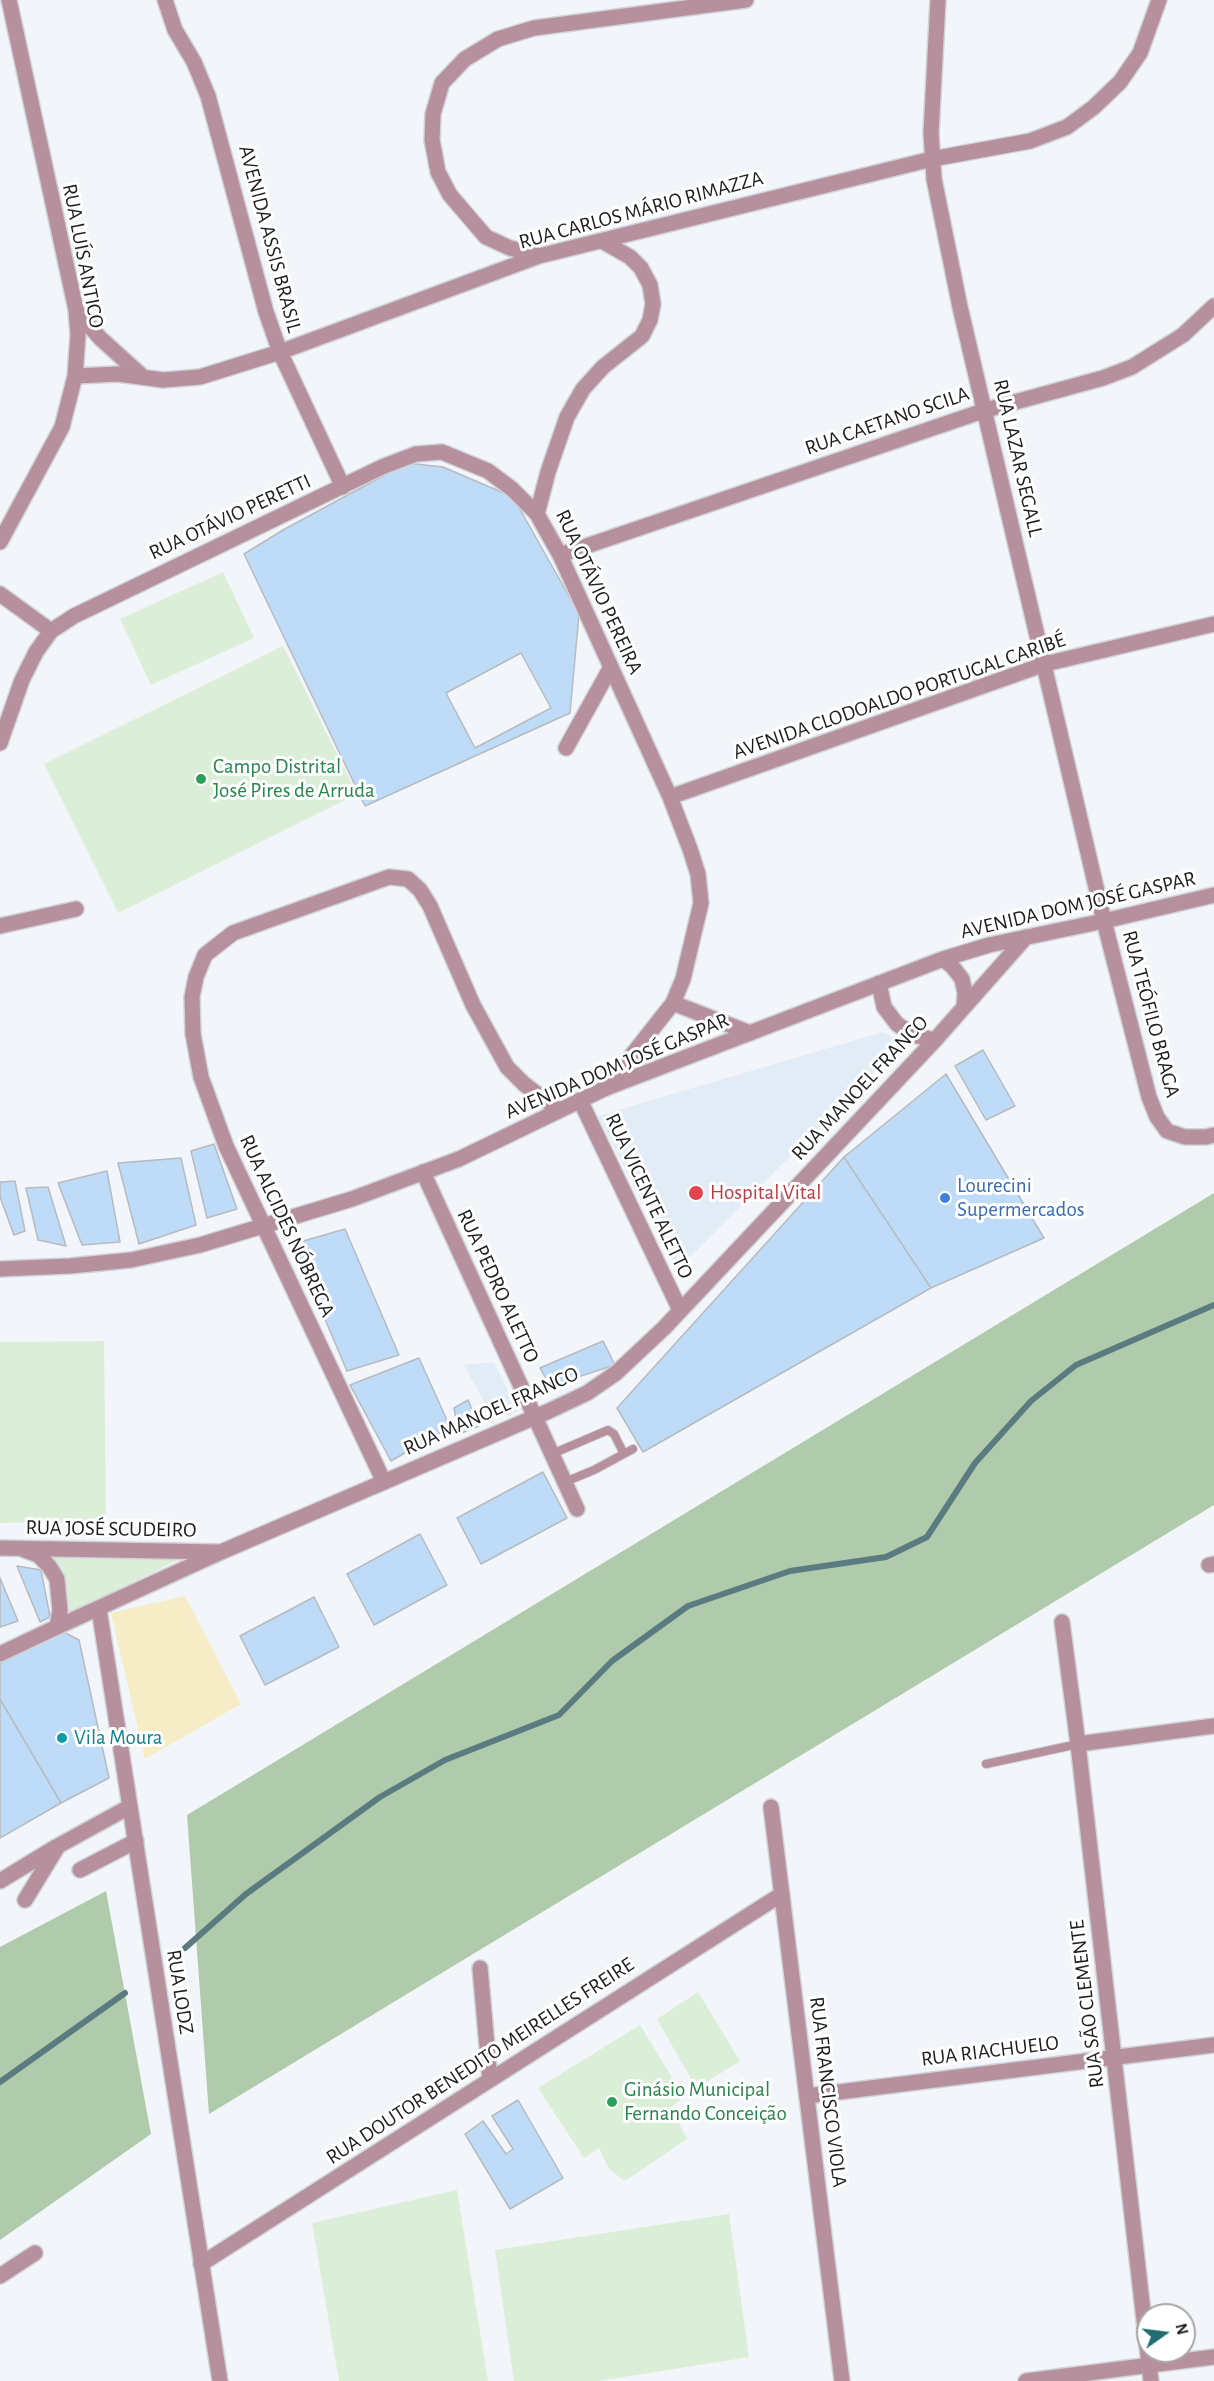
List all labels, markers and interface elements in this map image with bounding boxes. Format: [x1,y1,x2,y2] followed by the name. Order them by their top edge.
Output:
[233,143,307,335] street label: AVENIDA ASSIS BRASIL
[516,165,766,255] street label: RUA CARLOS MÁRIO RIMAZZA
[57,182,109,330] street label: RUA LUÍS ANTICO
[988,377,1048,539] street label: RUA LAZAR SEGALL
[801,381,973,461] street label: RUA CAETANO SCILA
[145,468,315,566] street label: RUA OTÁVIO PERETTI
[550,506,648,678] street label: RUA OTÁVIO PEREIRA
[729,627,1069,765] street label: AVENIDA CLODOALDO PORTUGAL CARIBÉ
[213,754,375,804] place label: Campo Distrital José Pires de Arruda
[194,772,208,786] marker: Campo Distrital José Pires de Arruda
[958,866,1198,944] street label: AVENIDA DOM JOSÉ GASPAR
[1117,928,1185,1100] street label: RUA TEÓFILO BRAGA
[501,1007,733,1125] street label: AVENIDA DOM JOSÉ GASPAR
[786,1010,934,1166] street label: RUA MANOEL FRANCO
[600,1109,698,1283] street label: RUA VICENTE ALETTO
[234,1131,340,1321] street label: RUA ALCIDES NÓBREGA
[957,1173,1085,1223] place label: Lourecini Supermercados
[710,1180,821,1206] place label: Hospital Vital
[687,1184,705,1202] marker: Hospital Vital
[938,1191,952,1205] marker: Lourecini Supermercados
[451,1205,545,1367] street label: RUA PEDRO ALETTO
[399,1361,583,1461] street label: RUA MANOEL FRANCO
[25,1515,197,1543] street label: RUA JOSÉ SCUDEIRO
[74,1725,163,1751] place label: Vila Moura
[55,1731,69,1745] marker: Vila Moura
[1064,1919,1110,2089] street label: RUA SÃO CLEMENTE
[161,1948,199,2036] street label: RUA LODZ
[321,1952,639,2170] street label: RUA DOUTOR BENEDITO MEIRELLES FREIRE
[804,1995,852,2189] street label: RUA FRANCISCO VIOLA
[920,2030,1060,2072] street label: RUA RIACHUELO
[624,2077,787,2127] place label: Ginásio Municipal Fernando Conceição
[605,2095,619,2109] marker: Ginásio Municipal Fernando Conceição
[1136,2303,1196,2363] north arrow
[1172,2322,1191,2336] text: N

